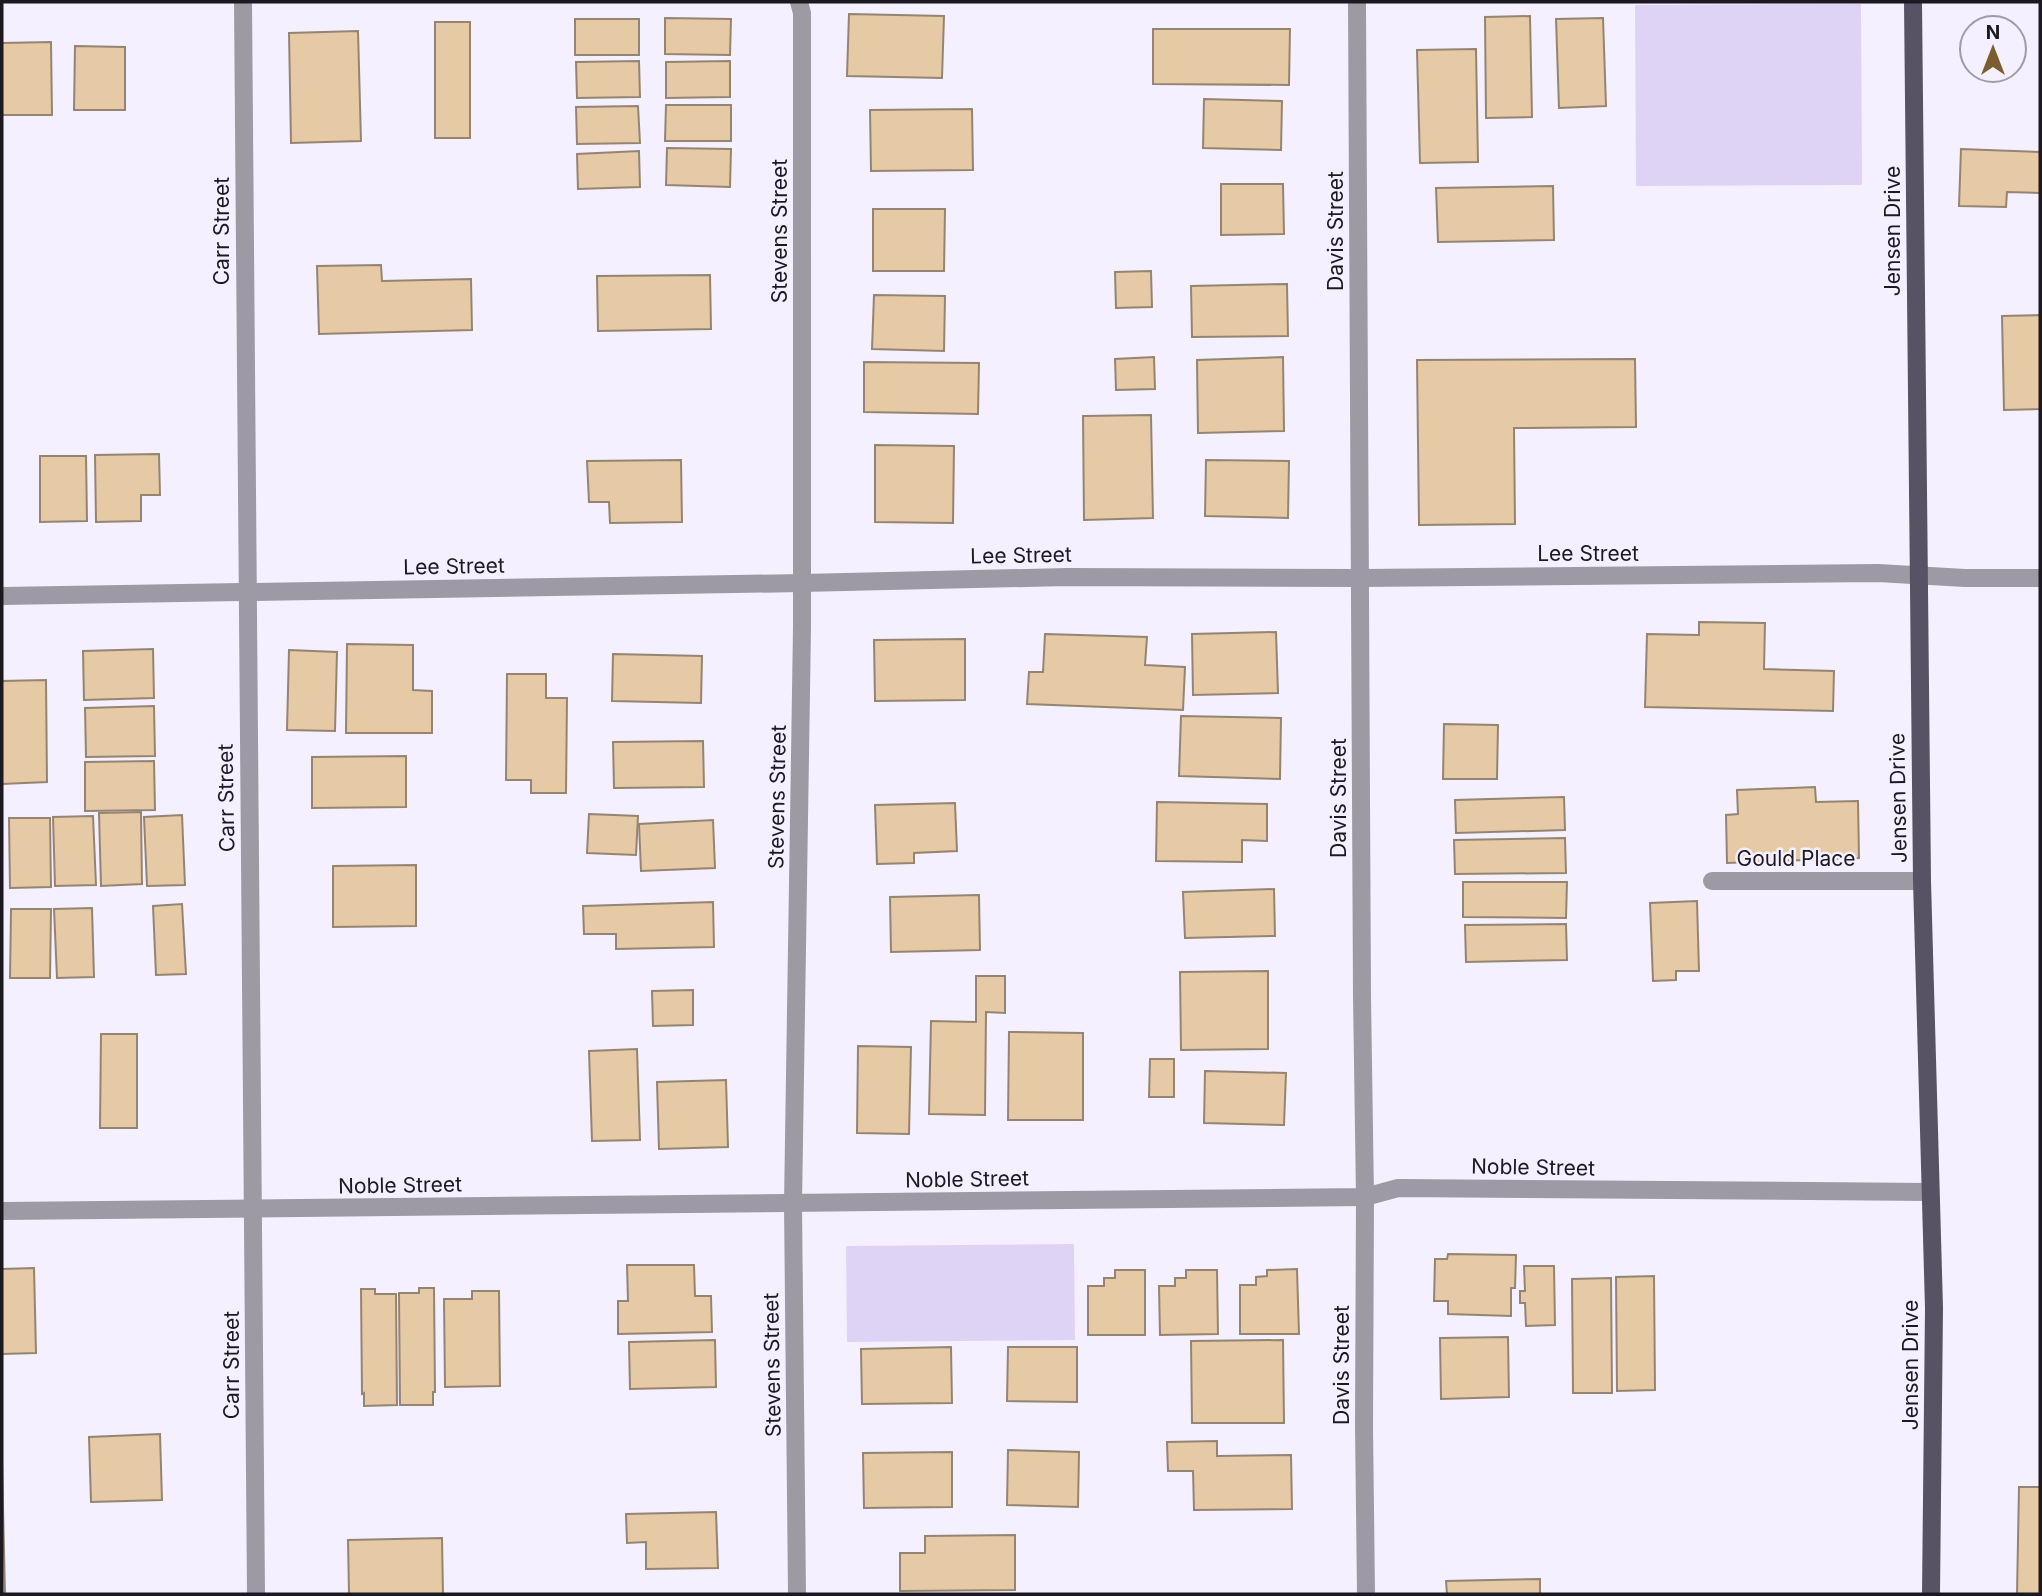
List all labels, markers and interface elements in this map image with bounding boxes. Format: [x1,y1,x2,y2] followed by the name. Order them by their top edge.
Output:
[1958,14,2028,84] north arrow
[1986,21,2000,44] text: N
[767,159,792,303] street label: Stevens Street
[1880,166,1905,296] street label: Jensen Drive
[1323,171,1348,291] street label: Davis Street
[209,177,234,285] street label: Carr Street
[1537,541,1639,566] street label: Lee Street
[970,542,1072,568] street label: Lee Street
[403,553,505,579] street label: Lee Street
[763,725,791,869] street label: Stevens Street
[1884,733,1912,863] street label: Jensen Drive
[1326,738,1351,858] street label: Davis Street
[213,743,239,852] street label: Carr Street
[1736,846,1856,871] street label: Gould Place
[1471,1153,1595,1181] street label: Noble Street
[905,1165,1029,1193] street label: Noble Street
[338,1171,462,1199] street label: Noble Street
[758,1293,786,1437] street label: Stevens Street
[1898,1300,1923,1430] street label: Jensen Drive
[1329,1305,1354,1425] street label: Davis Street
[219,1311,244,1419] street label: Carr Street

